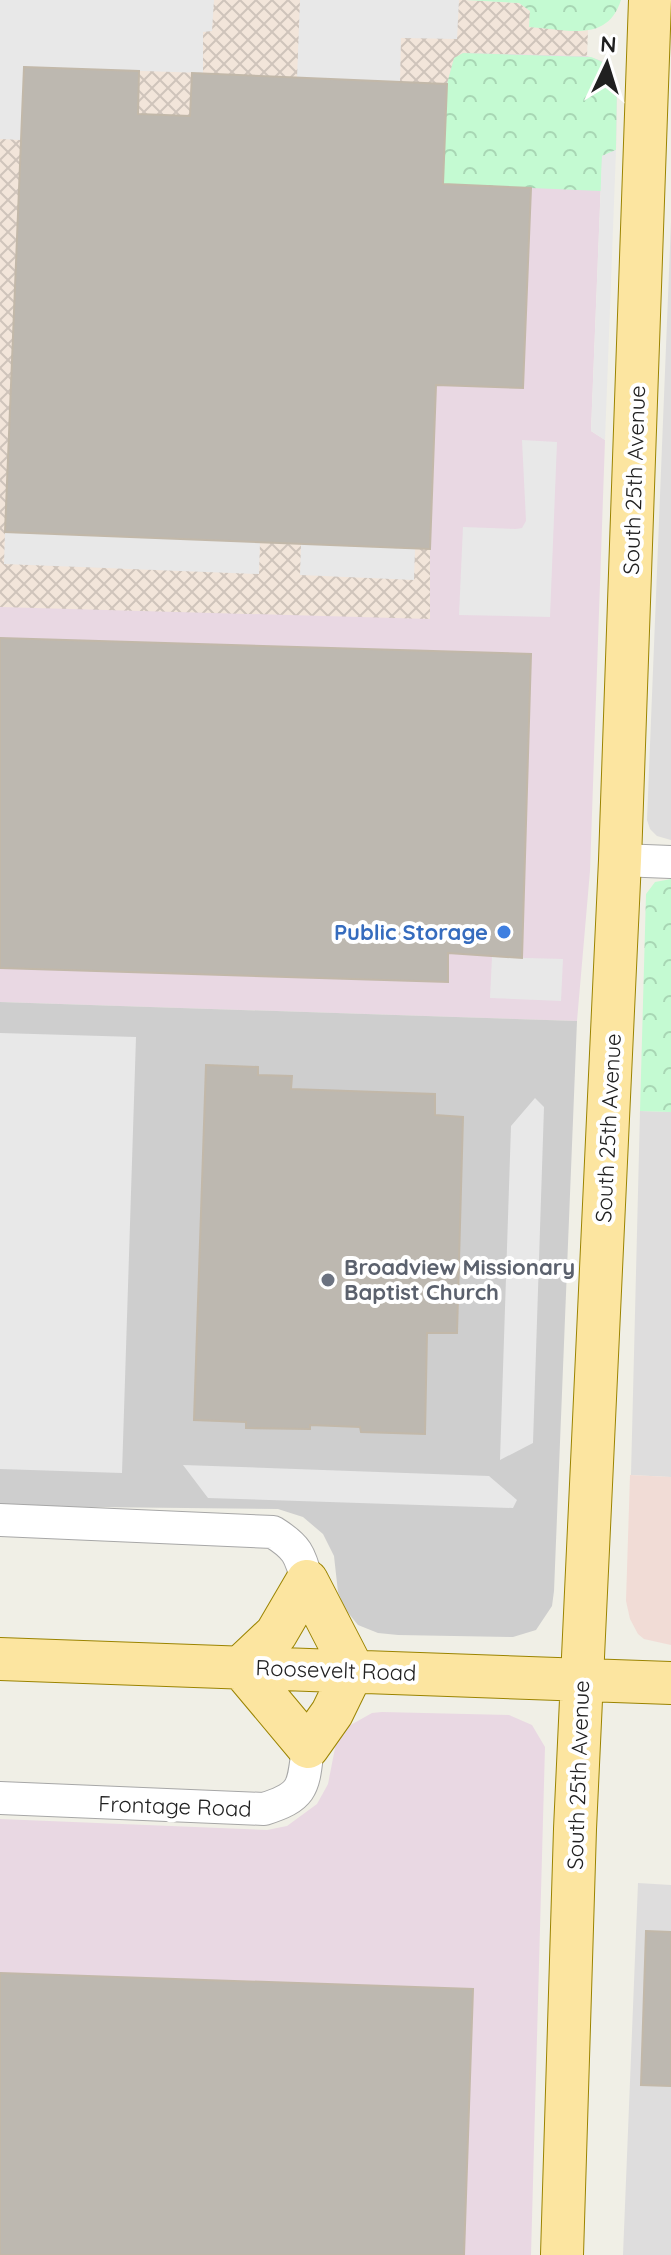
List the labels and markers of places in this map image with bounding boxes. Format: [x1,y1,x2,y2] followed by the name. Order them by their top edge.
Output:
[334,918,488,946] place label: Public Storage
[495,923,513,941] marker: Public Storage
[344,1253,575,1306] place label: Broadview Missionary Baptist Church
[319,1271,337,1289] marker: Broadview Missionary Baptist Church

